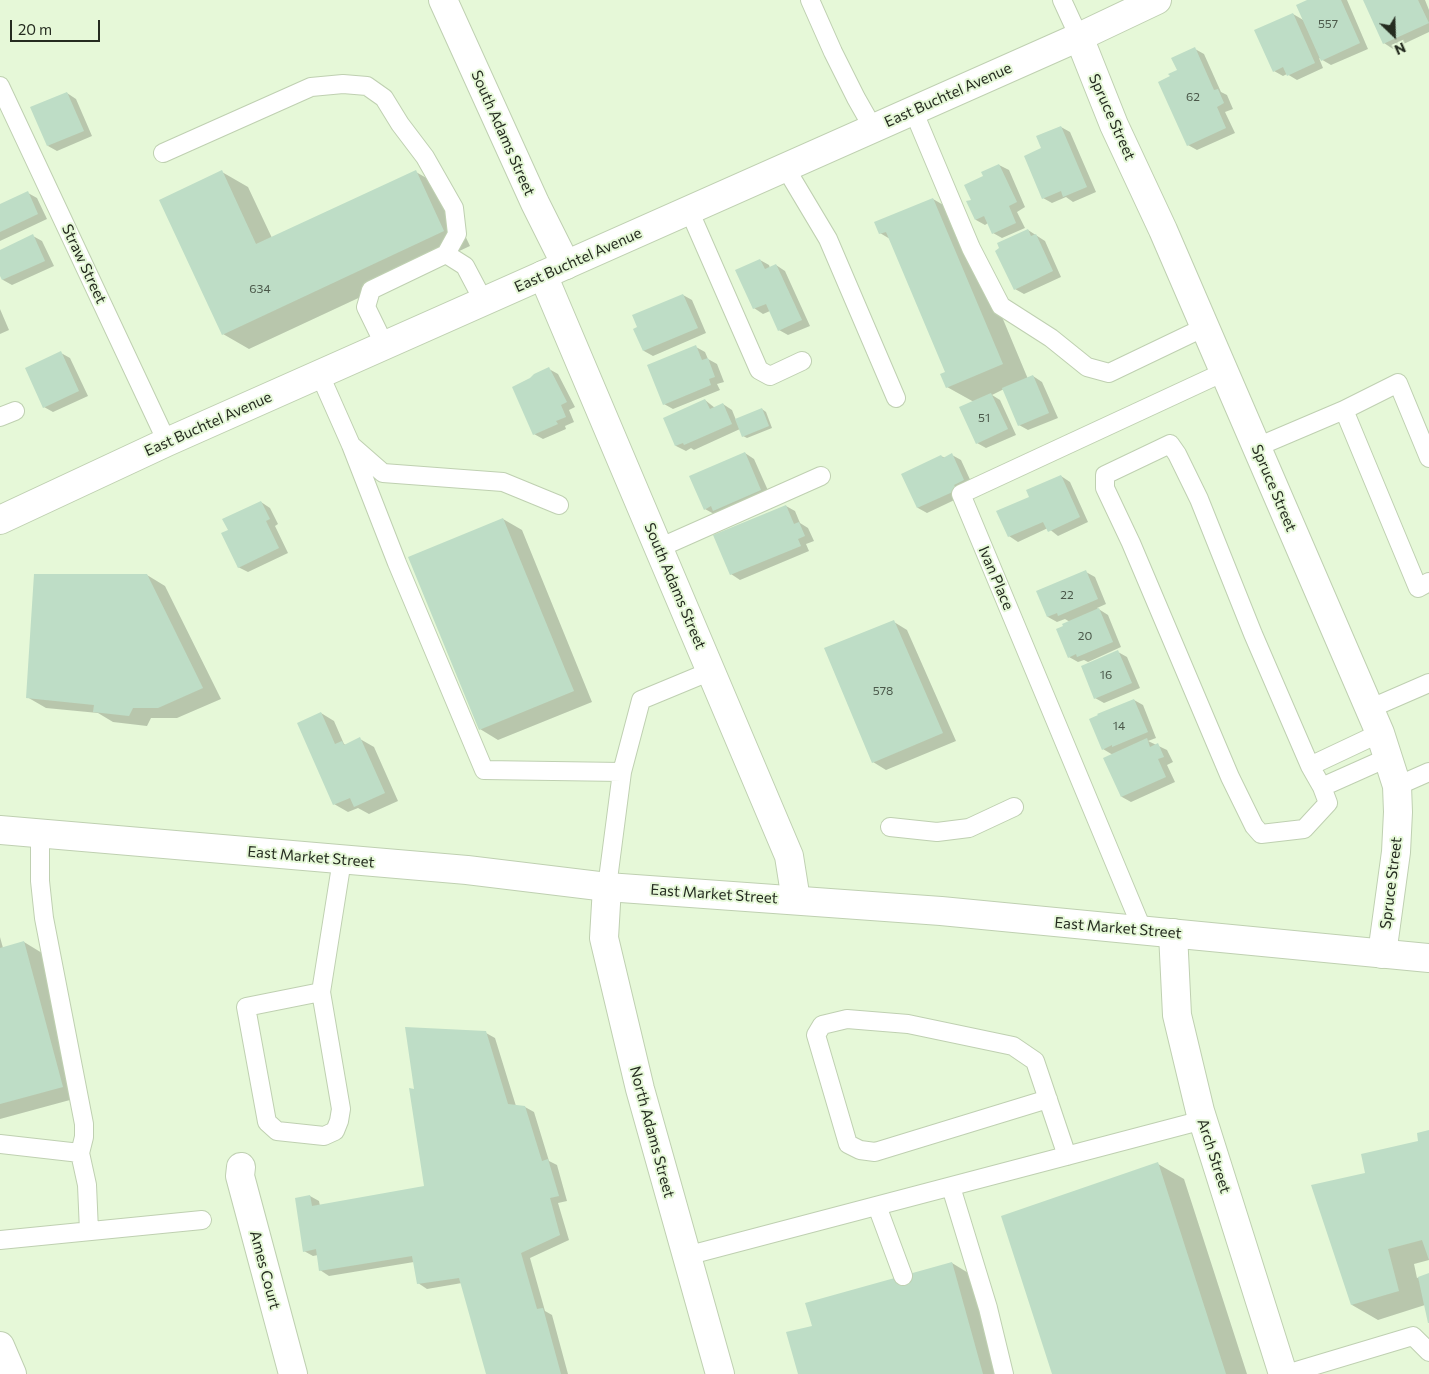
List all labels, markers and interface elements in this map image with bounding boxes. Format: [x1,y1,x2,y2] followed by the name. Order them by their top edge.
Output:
[12,10,102,42] scale bar
[1369,10,1419,60] north arrow
[1318,17,1338,31] house number: 557
[18,20,52,38] text: 20 m
[1392,39,1409,59] text: N
[882,59,1014,131] street label: East Buchtel Avenue
[467,67,539,199] street label: South Adams Street
[1085,71,1139,163] street label: Spruce Street
[1186,90,1200,104] house number: 62
[58,221,110,307] street label: Straw Street
[512,224,644,296] street label: East Buchtel Avenue
[249,282,271,296] house number: 634
[142,388,274,460] street label: East Buchtel Avenue
[978,411,990,425] house number: 51
[1248,442,1300,534] street label: Spruce Street
[640,520,710,652] street label: South Adams Street
[975,543,1017,613] street label: Ivan Place
[1060,588,1074,602] house number: 22
[1078,629,1092,643] house number: 20
[1100,668,1112,682] house number: 16
[873,684,893,698] house number: 578
[1113,719,1125,733] house number: 14
[1376,836,1406,930] street label: Spruce Street
[247,842,375,872] street label: East Market Street
[650,881,778,907] street label: East Market Street
[1054,913,1182,943] street label: East Market Street
[626,1064,678,1200] street label: North Adams Street
[1193,1116,1235,1196] street label: Arch Street
[246,1229,284,1311] street label: Ames Court

